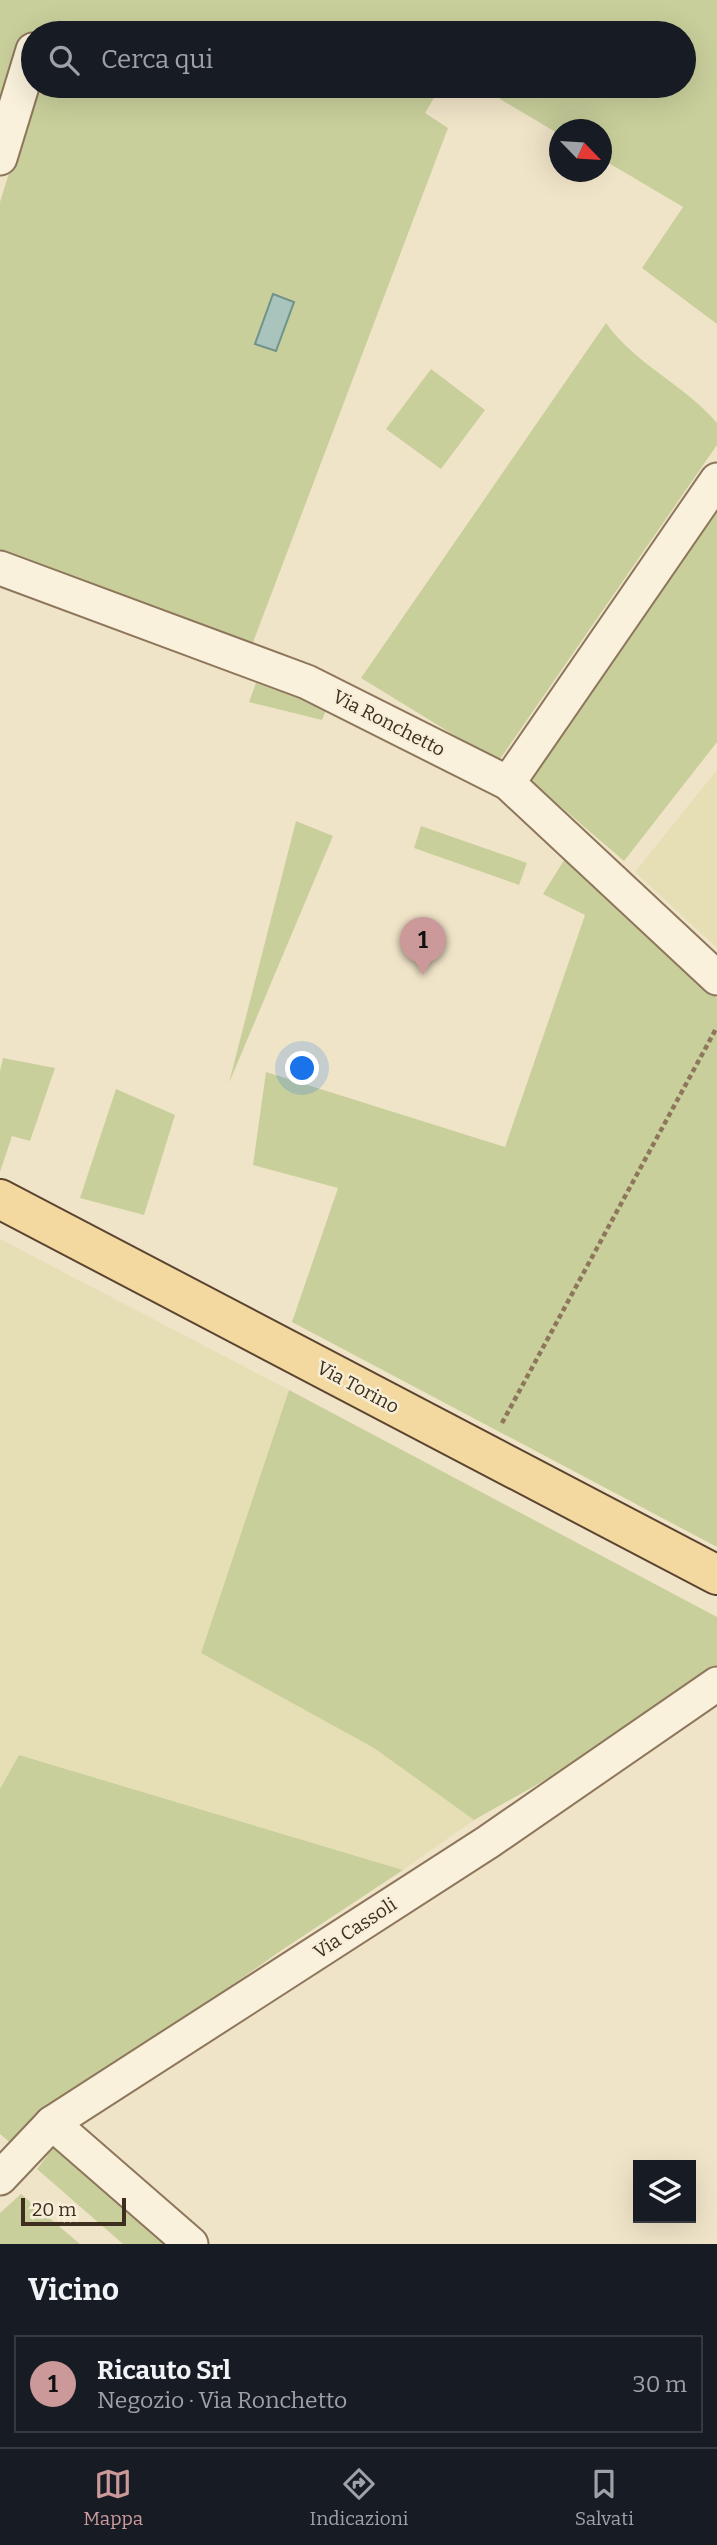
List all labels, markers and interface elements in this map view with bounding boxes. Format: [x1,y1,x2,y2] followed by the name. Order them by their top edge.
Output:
[21,21,696,98] search box
[45,41,83,79] icon: search
[101,44,213,75] text: Cerca qui
[549,119,612,182] north arrow
[329,685,449,761] street label: Via Ronchetto
[400,917,446,975] pin: 1
[285,1051,319,1085] your location
[313,1356,403,1418] street label: Via Torino
[309,1892,401,1963] street label: Via Cassoli
[633,2160,696,2223] map controls
[633,2160,696,2223] button: layers
[21,2195,126,2227] scale bar
[32,2198,76,2221] text: 20 m
[28,2272,119,2308] text: Vicino
[97,2355,231,2386] text: Ricauto Srl
[48,2370,58,2398] text: 1
[633,2370,687,2398] text: 30 m
[97,2386,347,2414] text: Negozio · Via Ronchetto
[83,2465,143,2530] tab: Mappa
[310,2465,408,2530] tab: Indicazioni
[575,2465,634,2530] tab: Salvati

